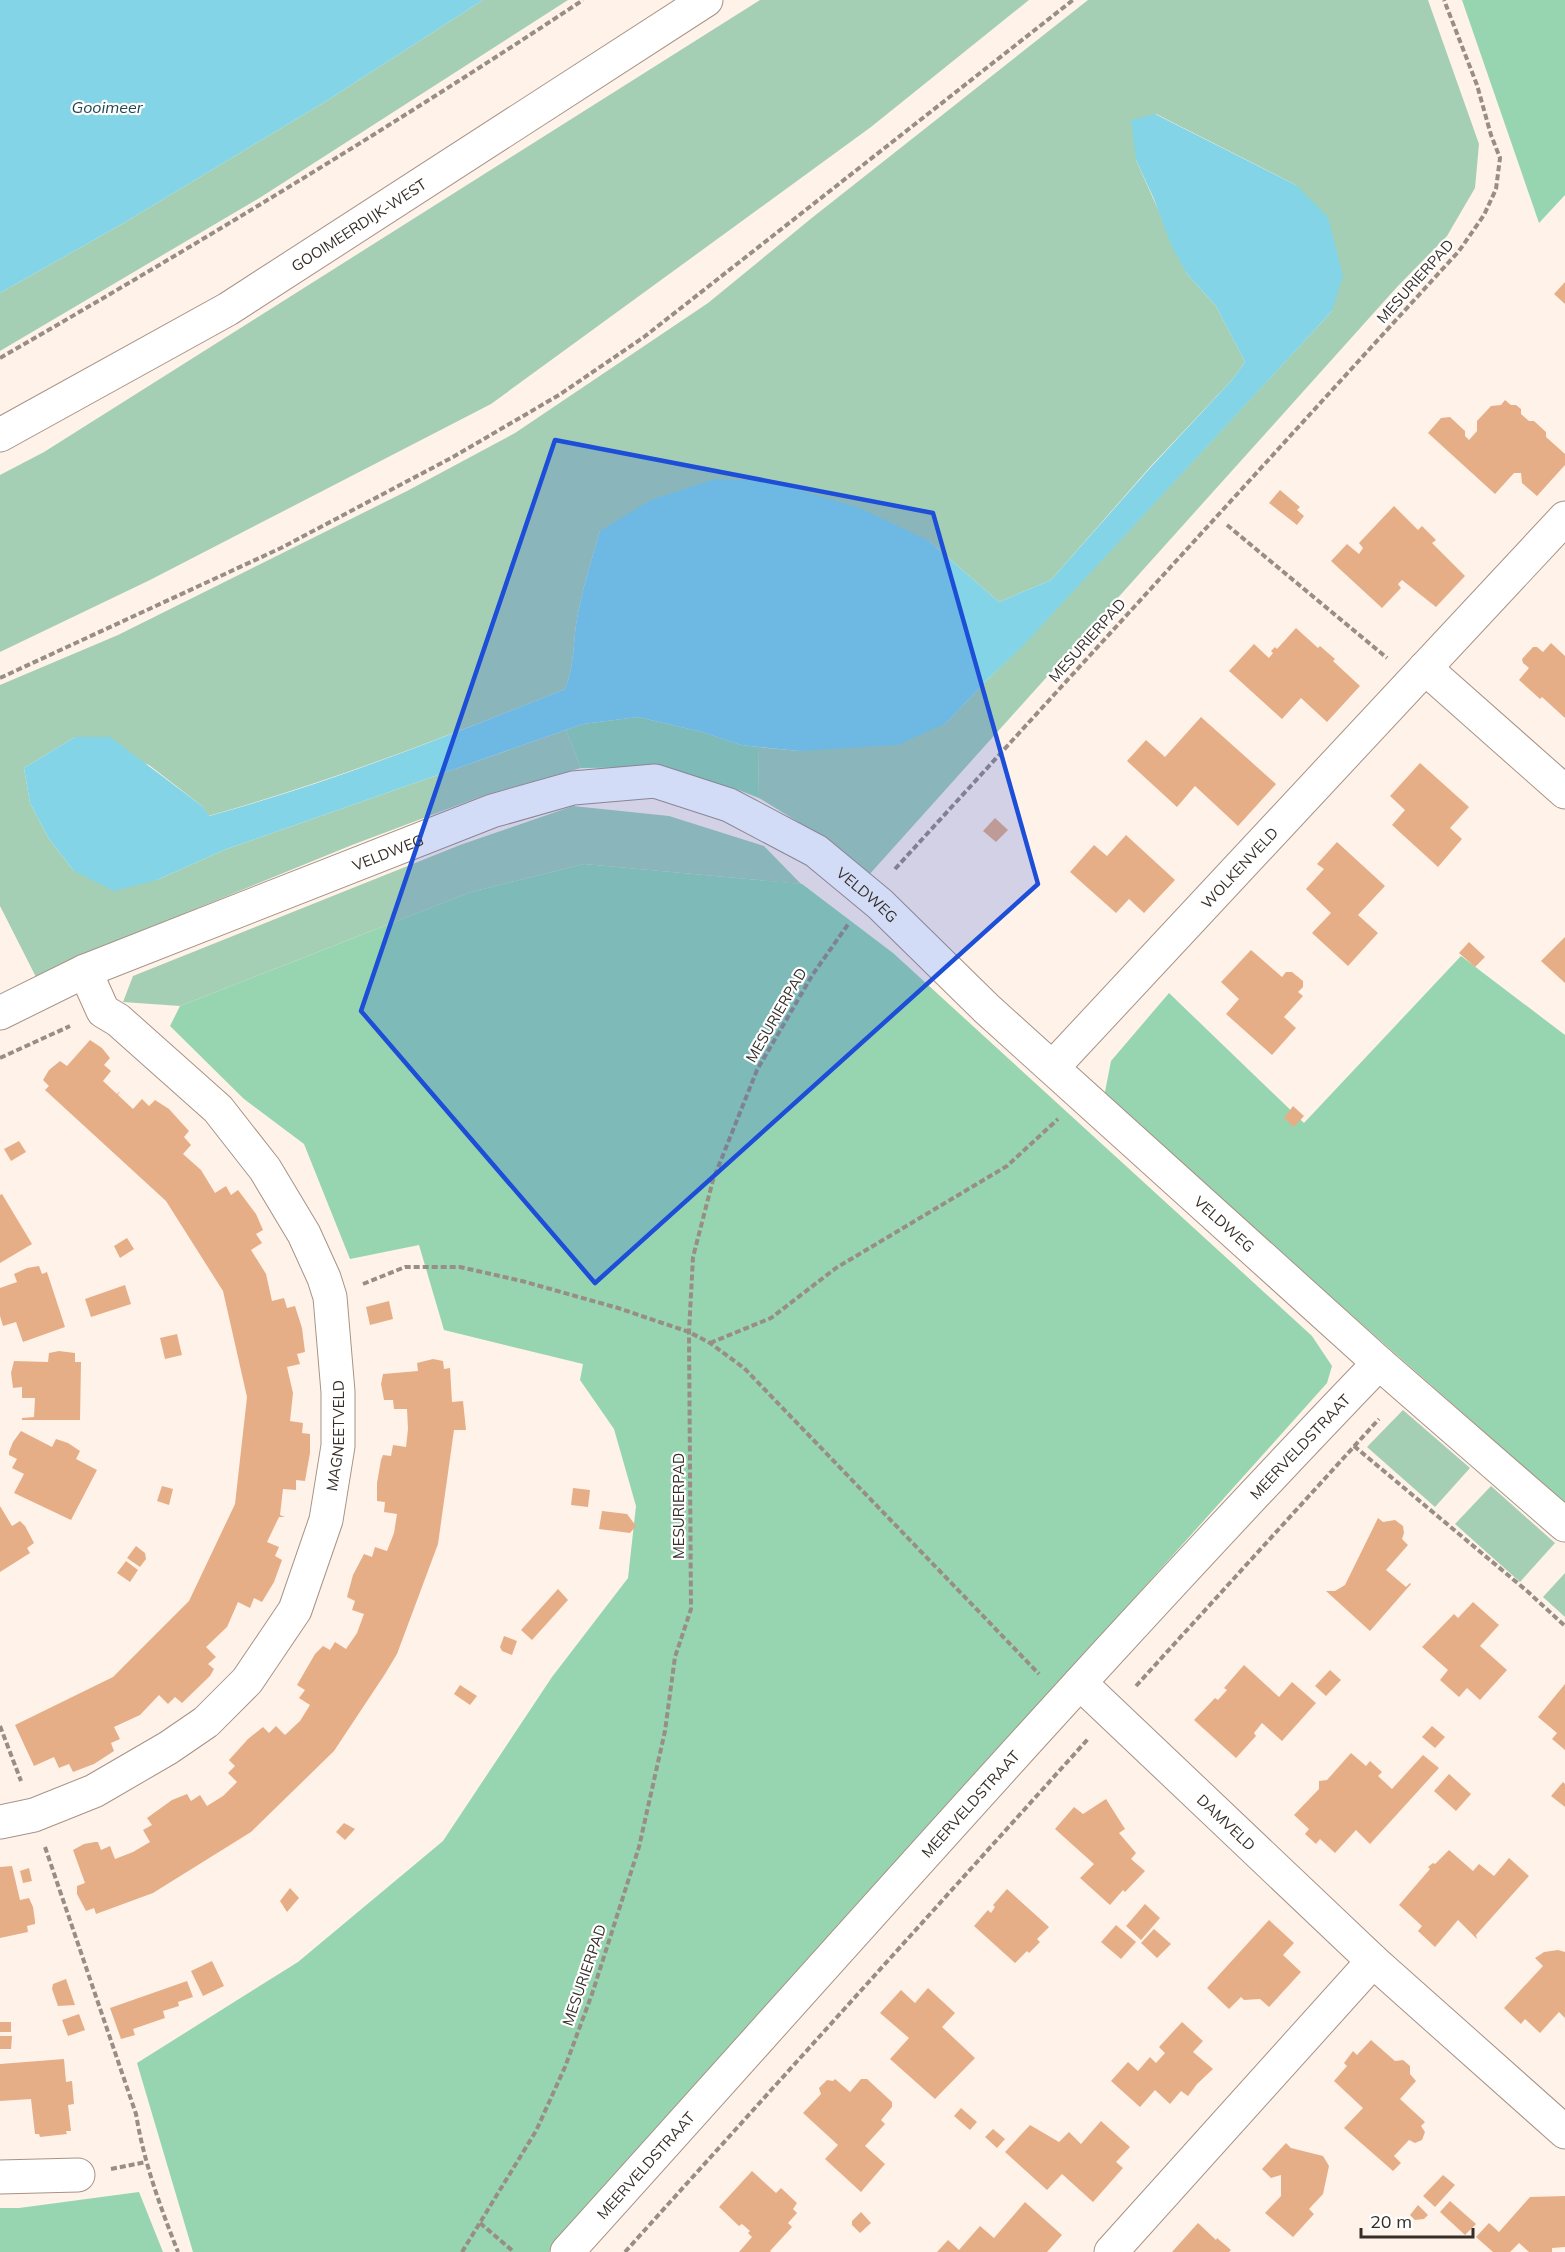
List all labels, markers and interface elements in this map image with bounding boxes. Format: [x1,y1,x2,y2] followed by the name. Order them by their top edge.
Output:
[71,97,144,117] water label: Gooimeer
[287,174,430,275] street label: GOOIMEERDIJK-WEST
[1372,235,1458,327] street label: MESURIERPAD
[1044,594,1130,686] street label: MESURIERPAD
[1197,823,1282,912] street label: WOLKENVELD
[349,829,426,875] street label: VELDWEG
[833,863,902,926] street label: VELDWEG
[741,964,811,1066] street label: MESURIERPAD
[1190,1191,1259,1256] street label: VELDWEG
[321,1379,348,1492] street label: MAGNEETVELD
[1245,1390,1354,1503] street label: MEERVELDSTRAAT
[669,1453,688,1559] street label: MESURIERPAD
[917,1746,1023,1861] street label: MEERVELDSTRAAT
[1193,1790,1260,1854] street label: DAMVELD
[558,1922,610,2028] street label: MESURIERPAD
[592,2107,698,2223] street label: MEERVELDSTRAAT
[1361,2201,1474,2239] scale bar
[1370,2210,1412,2233] text: 20 m

